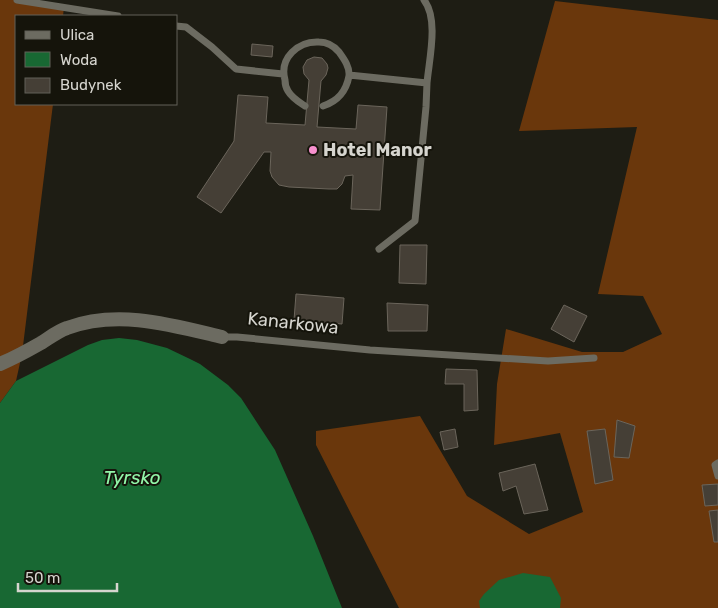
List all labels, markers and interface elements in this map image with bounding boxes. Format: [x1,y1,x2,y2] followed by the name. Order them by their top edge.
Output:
[15,15,178,105] legend
[60,26,94,44] text: Ulica
[60,51,98,69] text: Woda
[60,76,122,94] text: Budynek
[323,139,432,161] place label: Hotel Manor
[307,144,319,156] marker: Hotel Manor
[246,307,340,339] street label: Kanarkowa
[103,466,161,489] water label: Tyrsko
[18,560,116,592] scale bar
[25,569,60,587] text: 50 m

